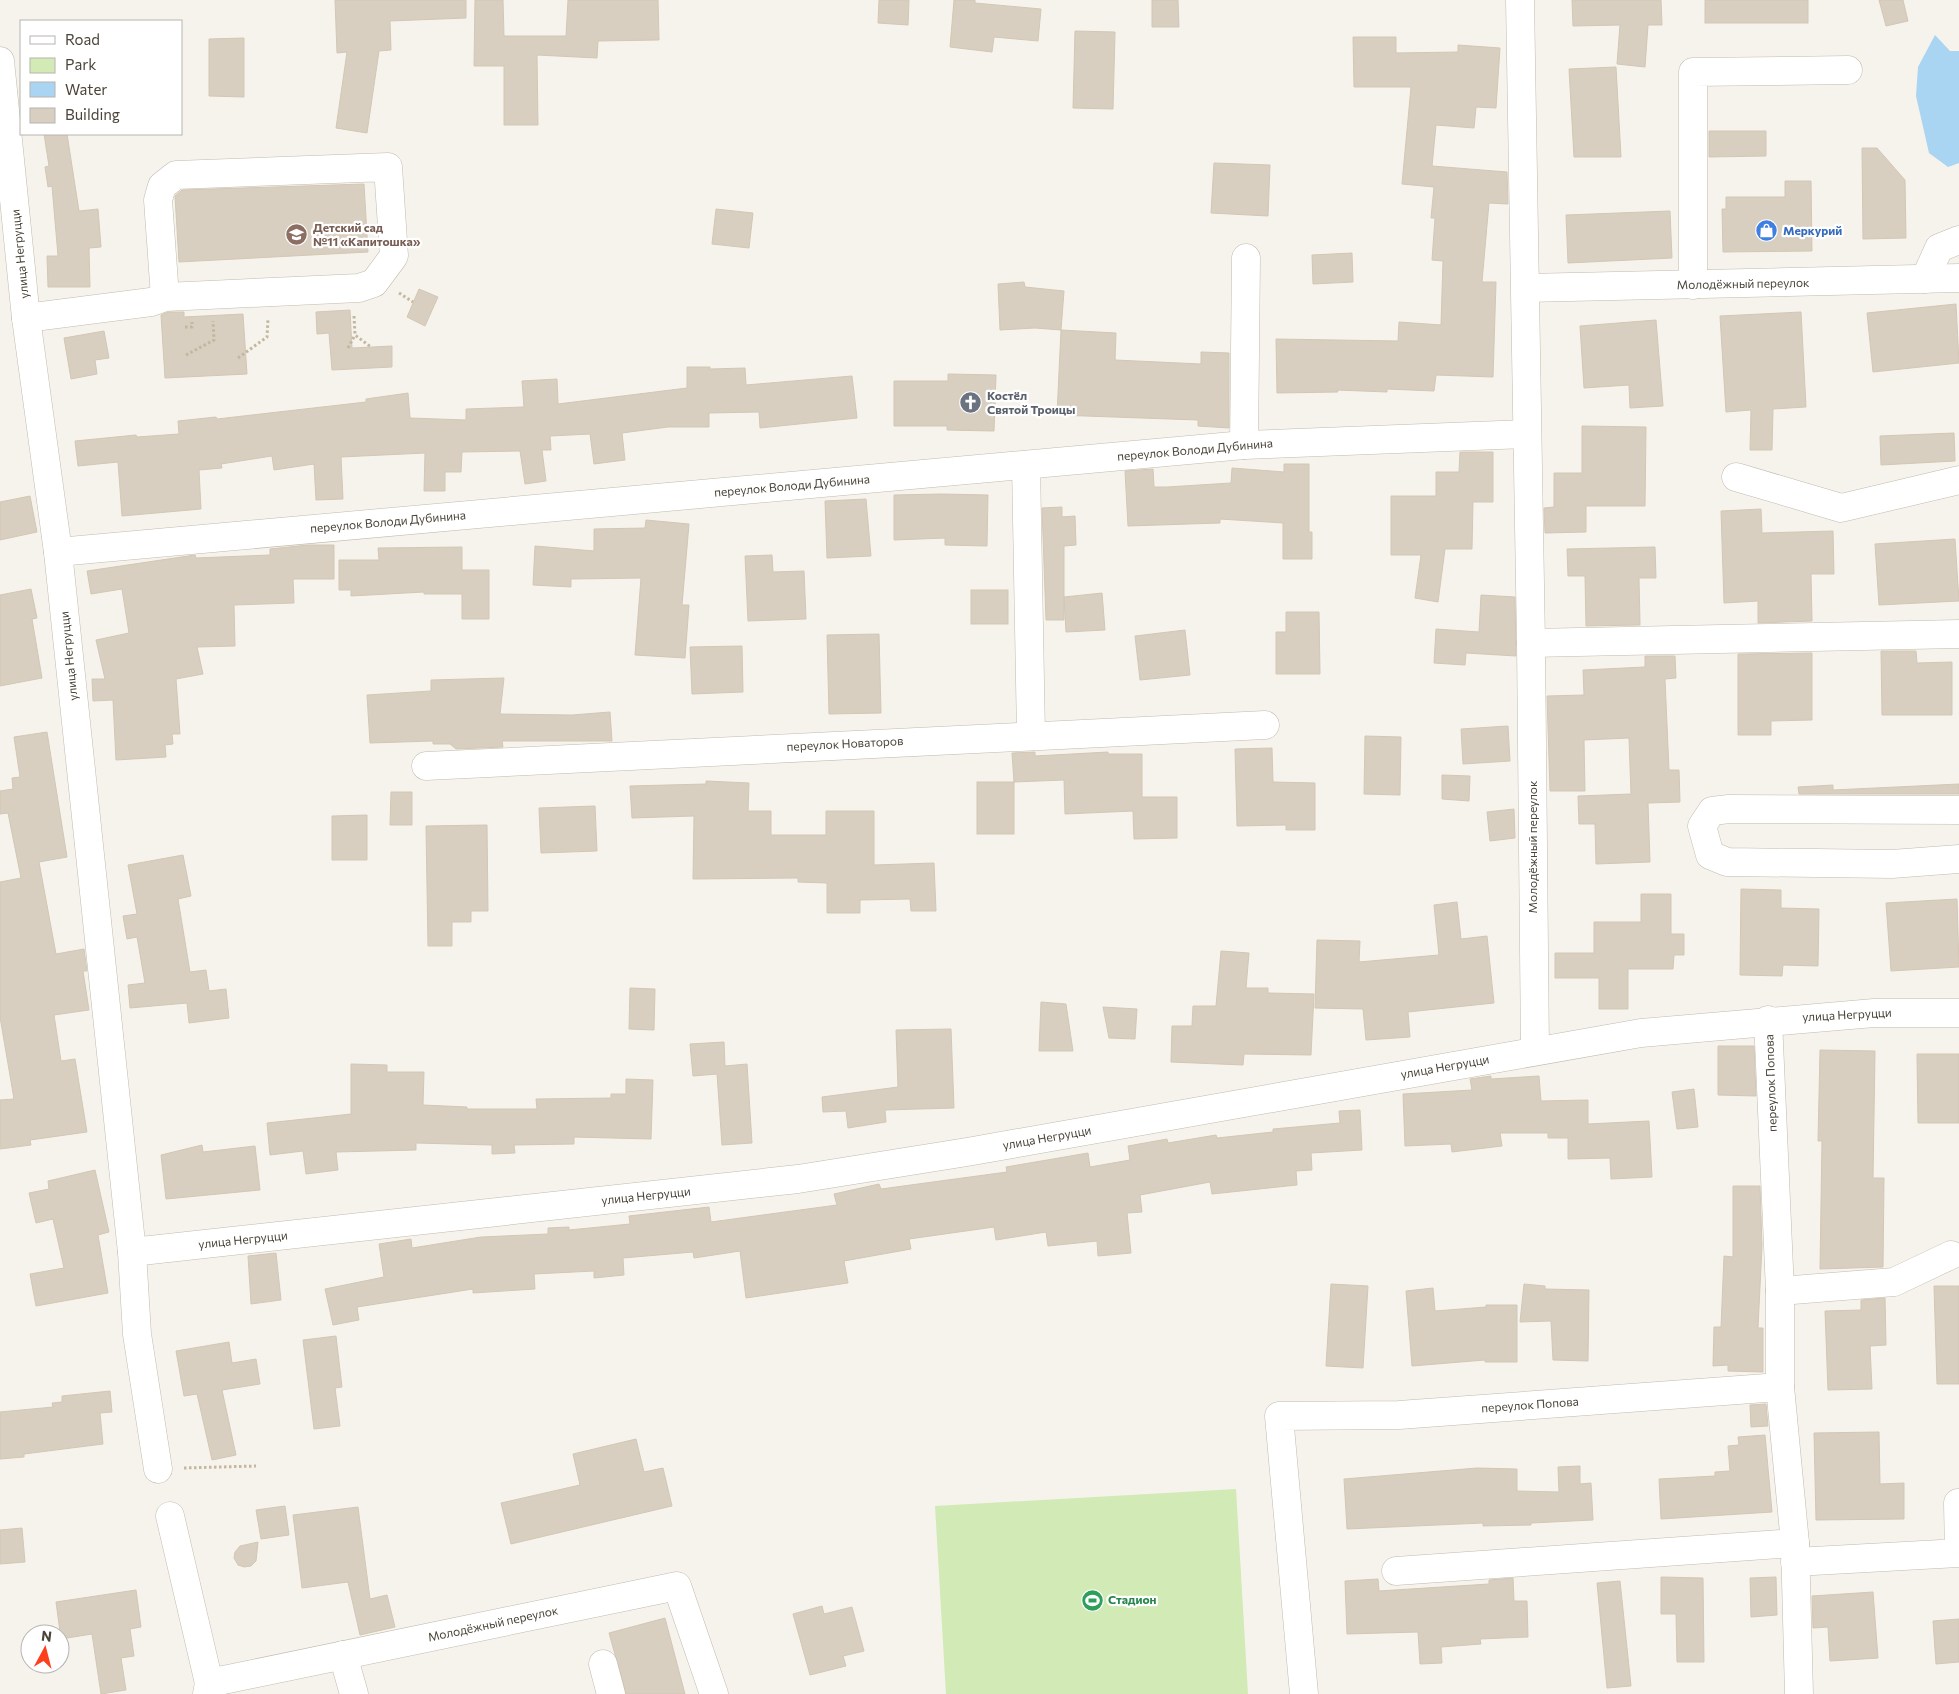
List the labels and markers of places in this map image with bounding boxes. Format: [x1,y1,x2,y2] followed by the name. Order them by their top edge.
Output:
[1755,219,1779,243] shop icon: Меркурий
[313,220,421,248] place label: Детский сад №11 «Капитошка»
[285,223,309,247] school or university icon: Детский сад №11 «Капитошка»
[1783,223,1842,237] place label: Меркурий
[987,388,1075,416] place label: Костёл Святой Троицы
[959,391,983,415] church icon: Костёл Святой Троицы
[1080,1588,1104,1612] sports icon: Стадион
[1108,1592,1157,1606] place label: Стадион

